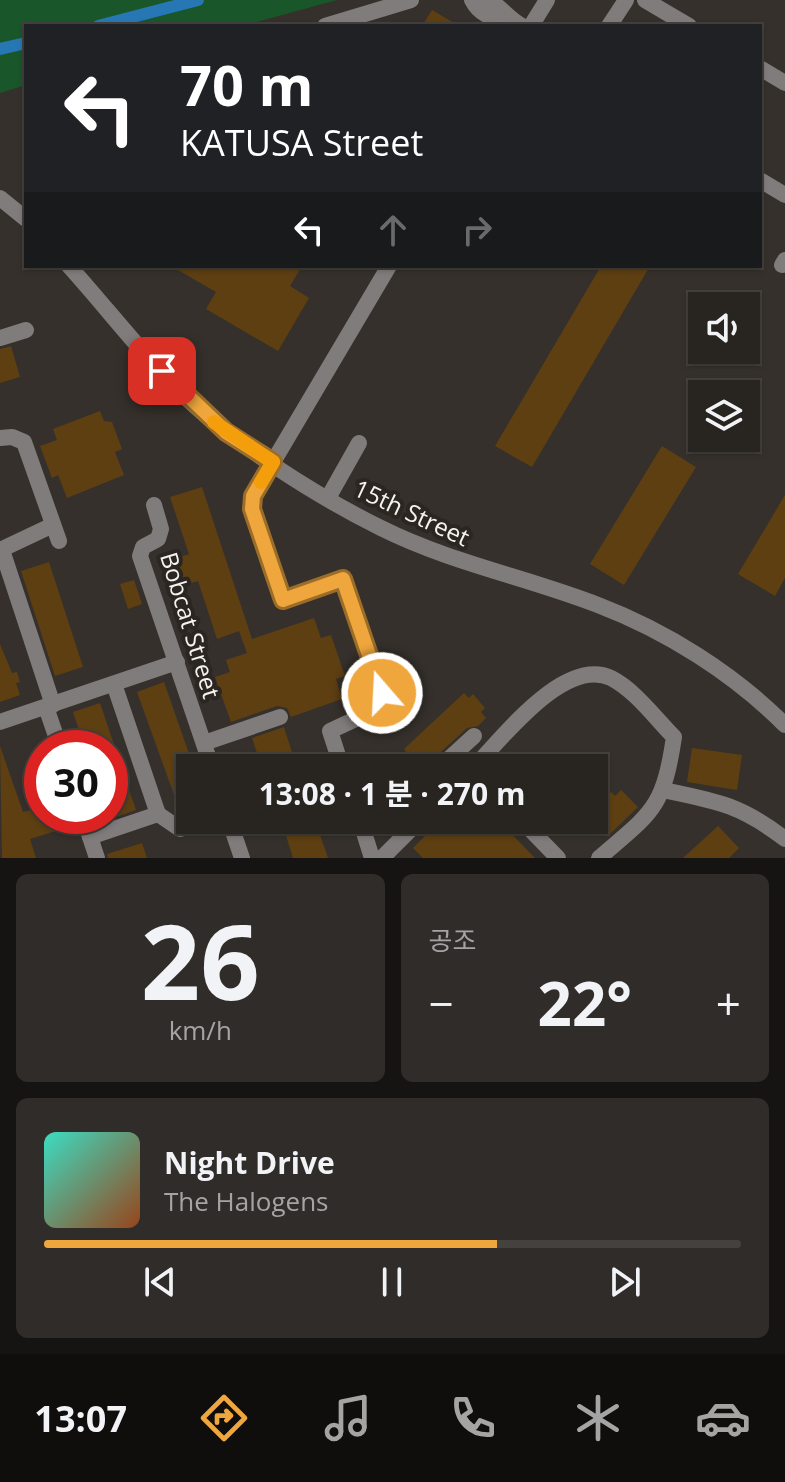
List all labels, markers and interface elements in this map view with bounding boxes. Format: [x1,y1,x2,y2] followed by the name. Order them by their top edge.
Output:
[180,46,314,122] text: 70 m
[48,56,152,160] icon: left
[180,118,423,167] text: KATUSA Street
[287,208,331,252] icon: left
[371,208,415,252] icon: ahead
[455,208,499,252] icon: right
[688,292,760,452] map controls
[688,292,760,364] button: sound
[128,337,196,405] pin
[140,349,184,393] icon: arrive
[688,380,760,452] button: layers
[349,471,475,553] street label: 15th Street
[153,548,229,702] street label: Bobcat Street
[340,651,424,735] position arrow
[24,730,128,834] speed limit sign: 30
[259,773,525,814] text: 13:08 · 1 분 · 270 m
[141,889,260,1030] text: 26
[429,922,476,958] text: 공조
[538,962,632,1044] text: 22°
[429,973,454,1033] text: −
[716,973,741,1033] text: +
[169,1012,232,1048] text: km/h
[164,1142,335,1183] text: Night Drive
[164,1183,329,1219] text: The Halogens
[138,1260,182,1304] icon: previous
[370,1260,414,1304] icon: pause
[603,1260,647,1304] icon: next
[196,1390,252,1446] icon: directions
[320,1390,376,1446] icon: music
[445,1390,501,1446] icon: phone
[570,1390,626,1446] icon: climate
[695,1390,751,1446] icon: car
[34,1394,127,1443] text: 13:07

